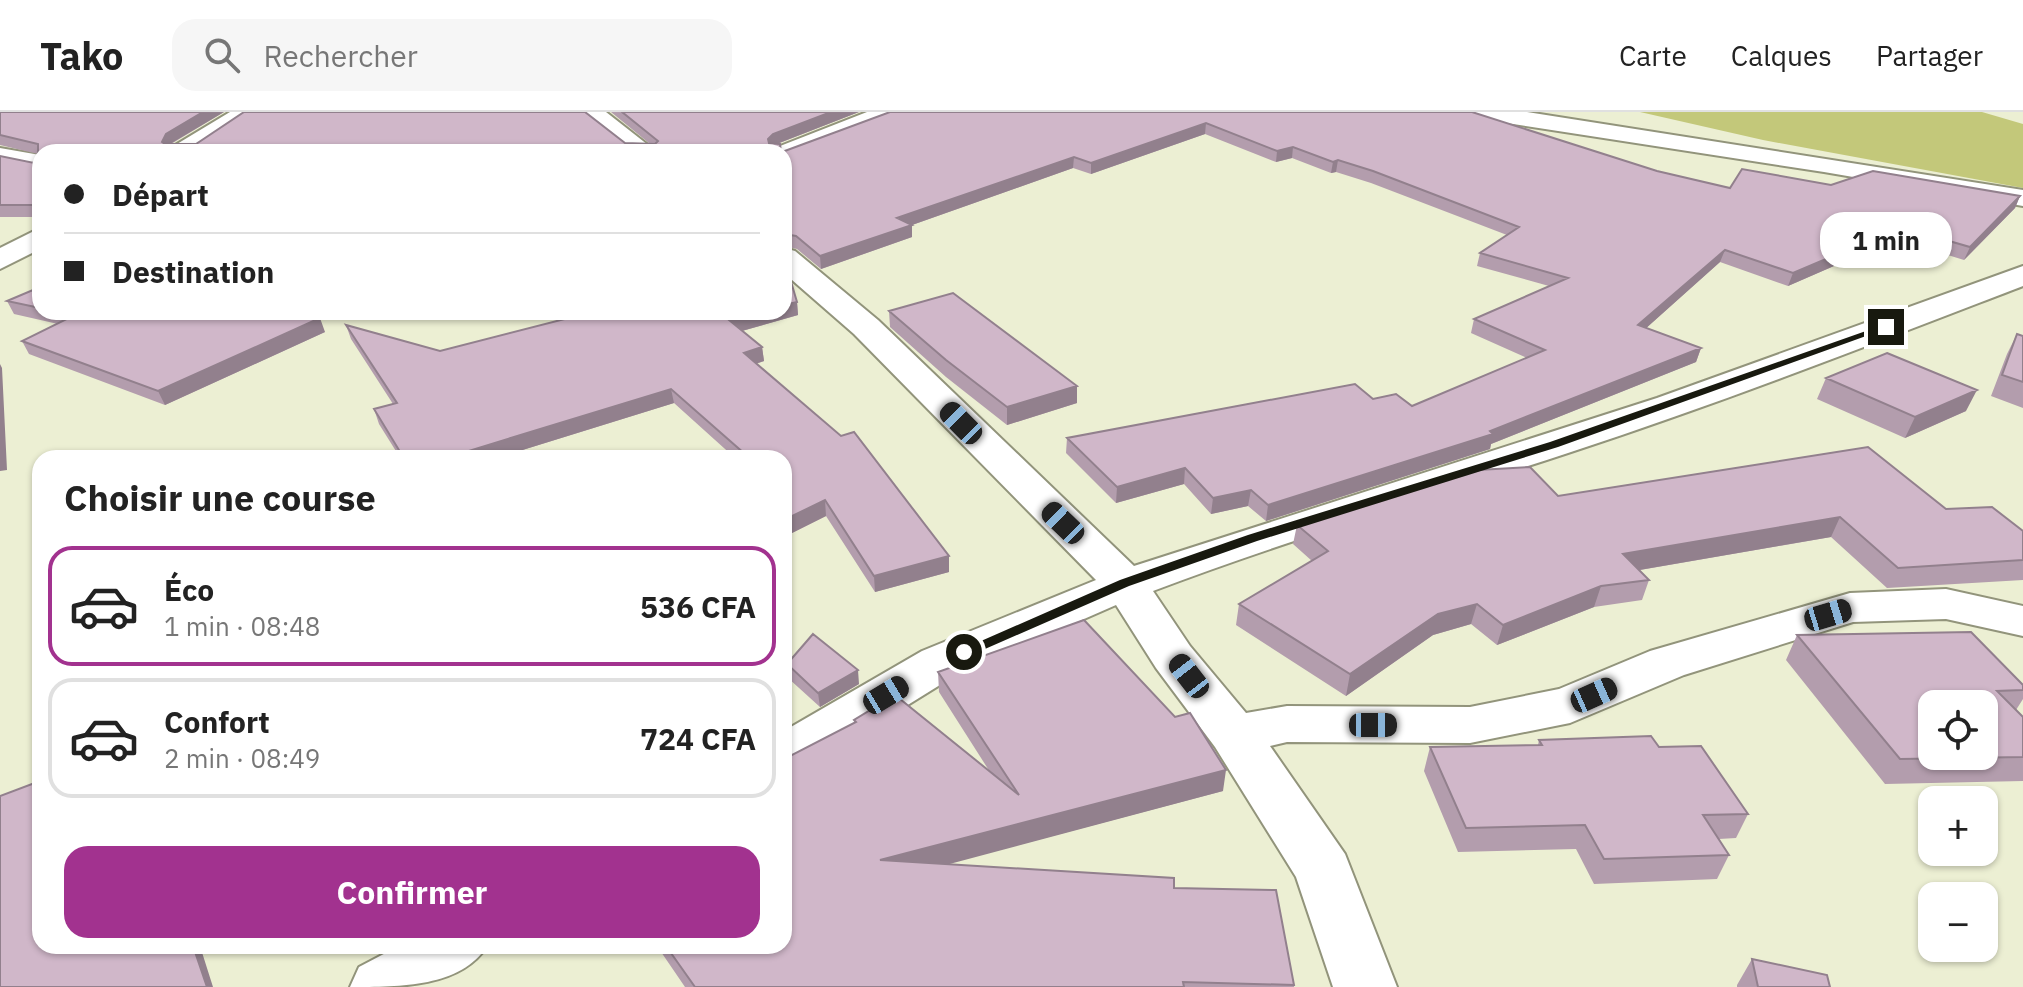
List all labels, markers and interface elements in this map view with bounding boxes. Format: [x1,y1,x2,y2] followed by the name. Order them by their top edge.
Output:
[172,19,732,91] search box
[40,31,124,80] text: Tako
[200,33,244,77] icon: search
[264,36,418,75] text: Rechercher
[1619,37,1687,74] text: Carte
[1731,37,1832,74] text: Calques
[1876,37,1983,74] text: Partager
[112,175,209,214] text: Départ
[1820,211,1952,267] callout: 1 min
[1852,223,1920,257] text: 1 min
[112,252,274,291] text: Destination
[1868,309,1904,345] route end
[936,398,986,448] car
[64,474,376,521] text: Choisir une course
[1037,498,1089,548] car
[68,570,140,642] icon: car
[164,570,214,609] text: Éco
[640,587,756,626] text: 536 CFA
[1802,597,1854,633] car
[164,609,320,643] text: 1 min · 08:48
[946,634,982,670] route start
[1165,650,1213,702] car
[859,672,913,718] car
[1567,674,1621,716] car
[1918,690,1998,962] map controls
[1918,690,1998,770] button: locate
[68,702,140,774] icon: car
[164,702,270,741] text: Confort
[1349,713,1397,737] car
[640,719,756,758] text: 724 CFA
[164,741,320,775] text: 2 min · 08:49
[1918,786,1998,866] button: +
[64,846,760,938] button: Confirmer
[1918,882,1998,962] button: −

